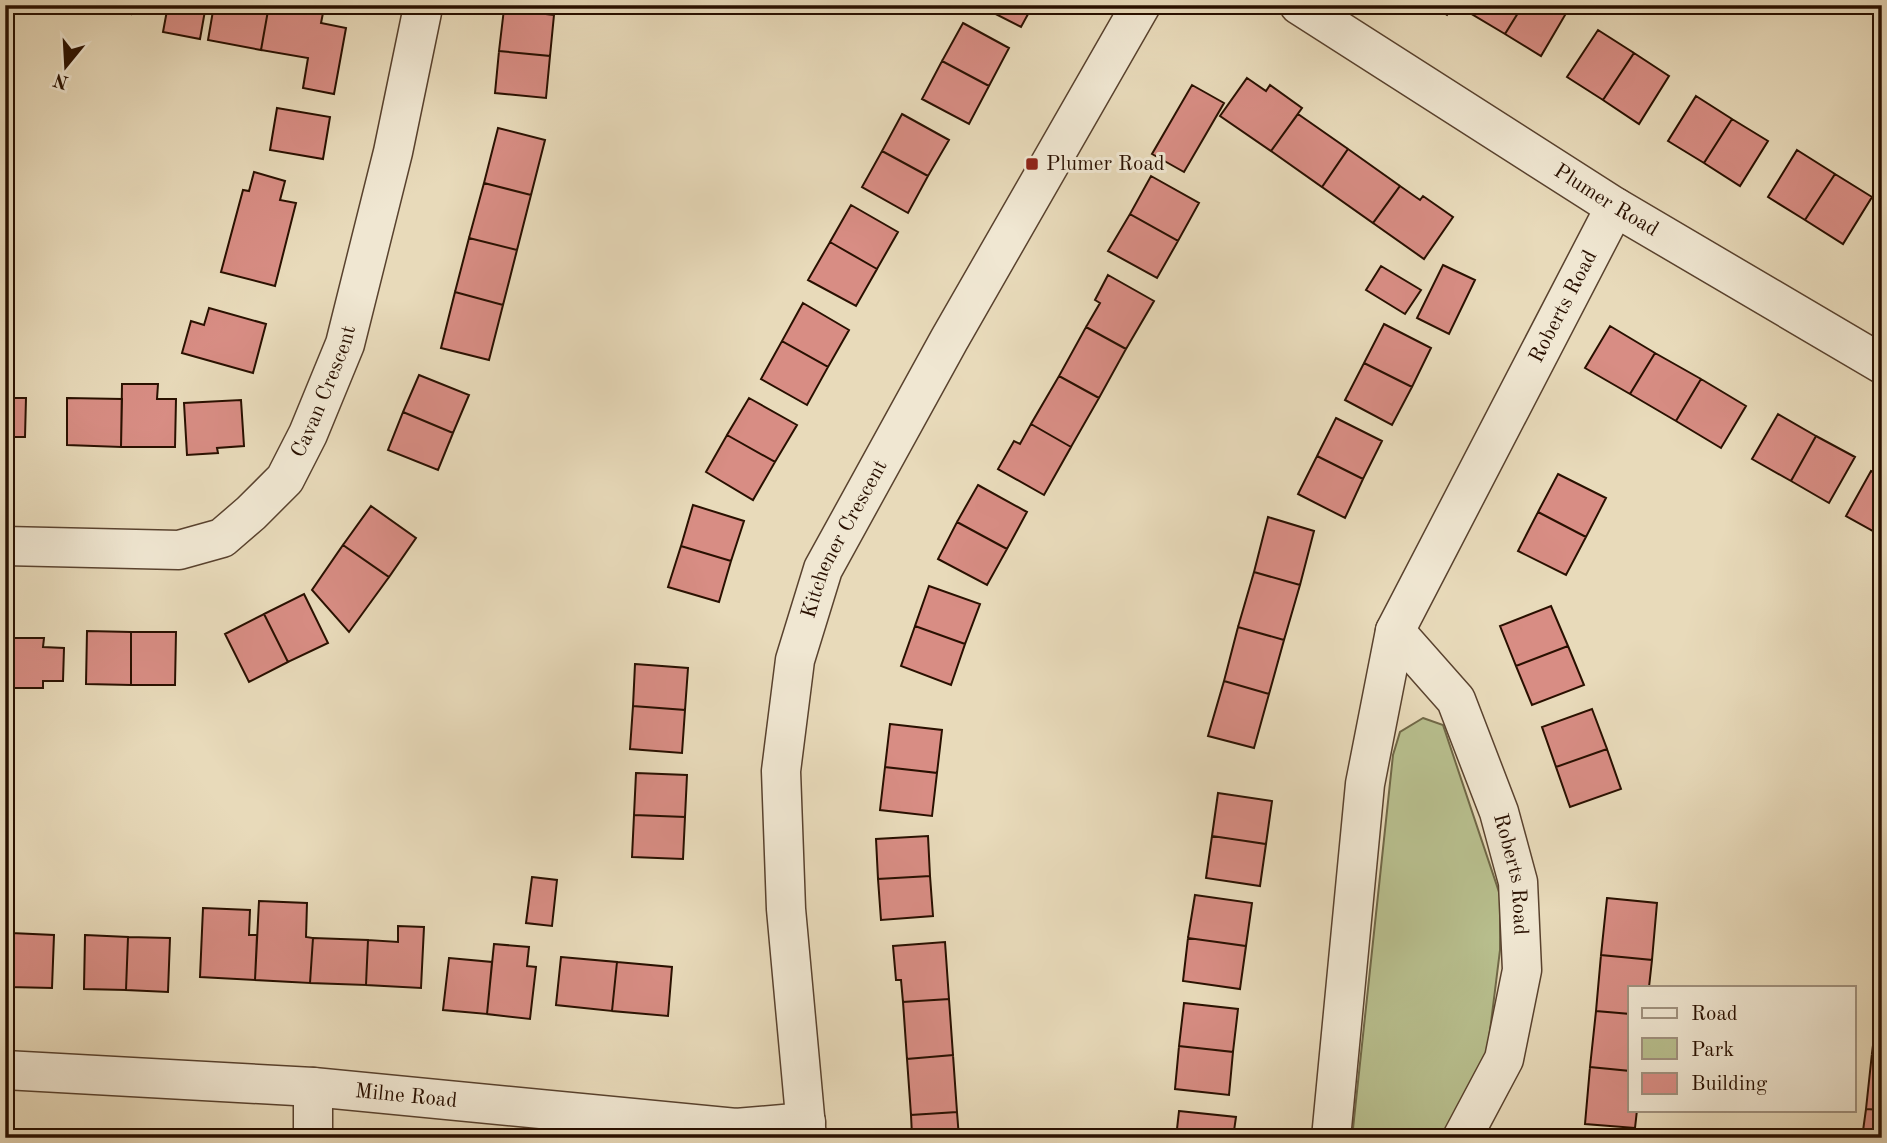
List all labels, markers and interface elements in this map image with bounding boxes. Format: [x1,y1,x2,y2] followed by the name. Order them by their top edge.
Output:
[32,32,102,102] north arrow
[51,68,71,91] text: N
[1046,154,1165,175] place label: Plumer Road
[1024,156,1040,172] marker: Plumer Road
[1550,160,1662,241] street label: Plumer Road
[1526,247,1601,366] street label: Roberts Road
[287,323,360,461] street label: Cavan Crescent
[798,456,891,621] street label: Kitchener Crescent
[1489,811,1531,936] street label: Roberts Road
[1628,986,1856,1112] legend
[1691,1004,1738,1025] text: Road
[1691,1040,1734,1061] text: Park
[1691,1074,1768,1095] text: Building
[354,1081,458,1111] street label: Milne Road

